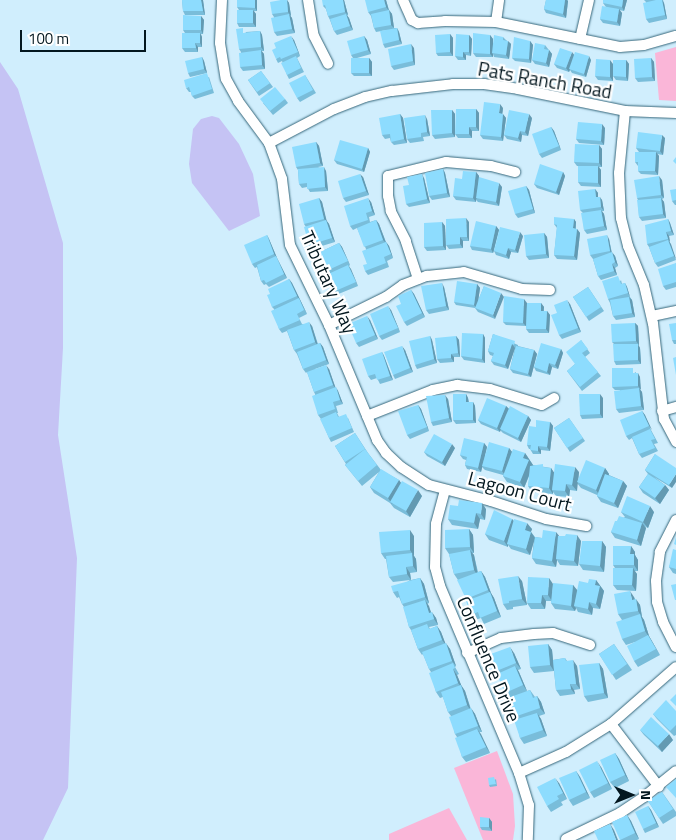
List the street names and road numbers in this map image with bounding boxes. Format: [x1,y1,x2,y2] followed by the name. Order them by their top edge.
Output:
[476,57,614,103] street label: Pats Ranch Road
[296,227,362,337] street label: Tributary Way
[466,466,574,516] street label: Lagoon Court
[452,593,526,725] street label: Confluence Drive

